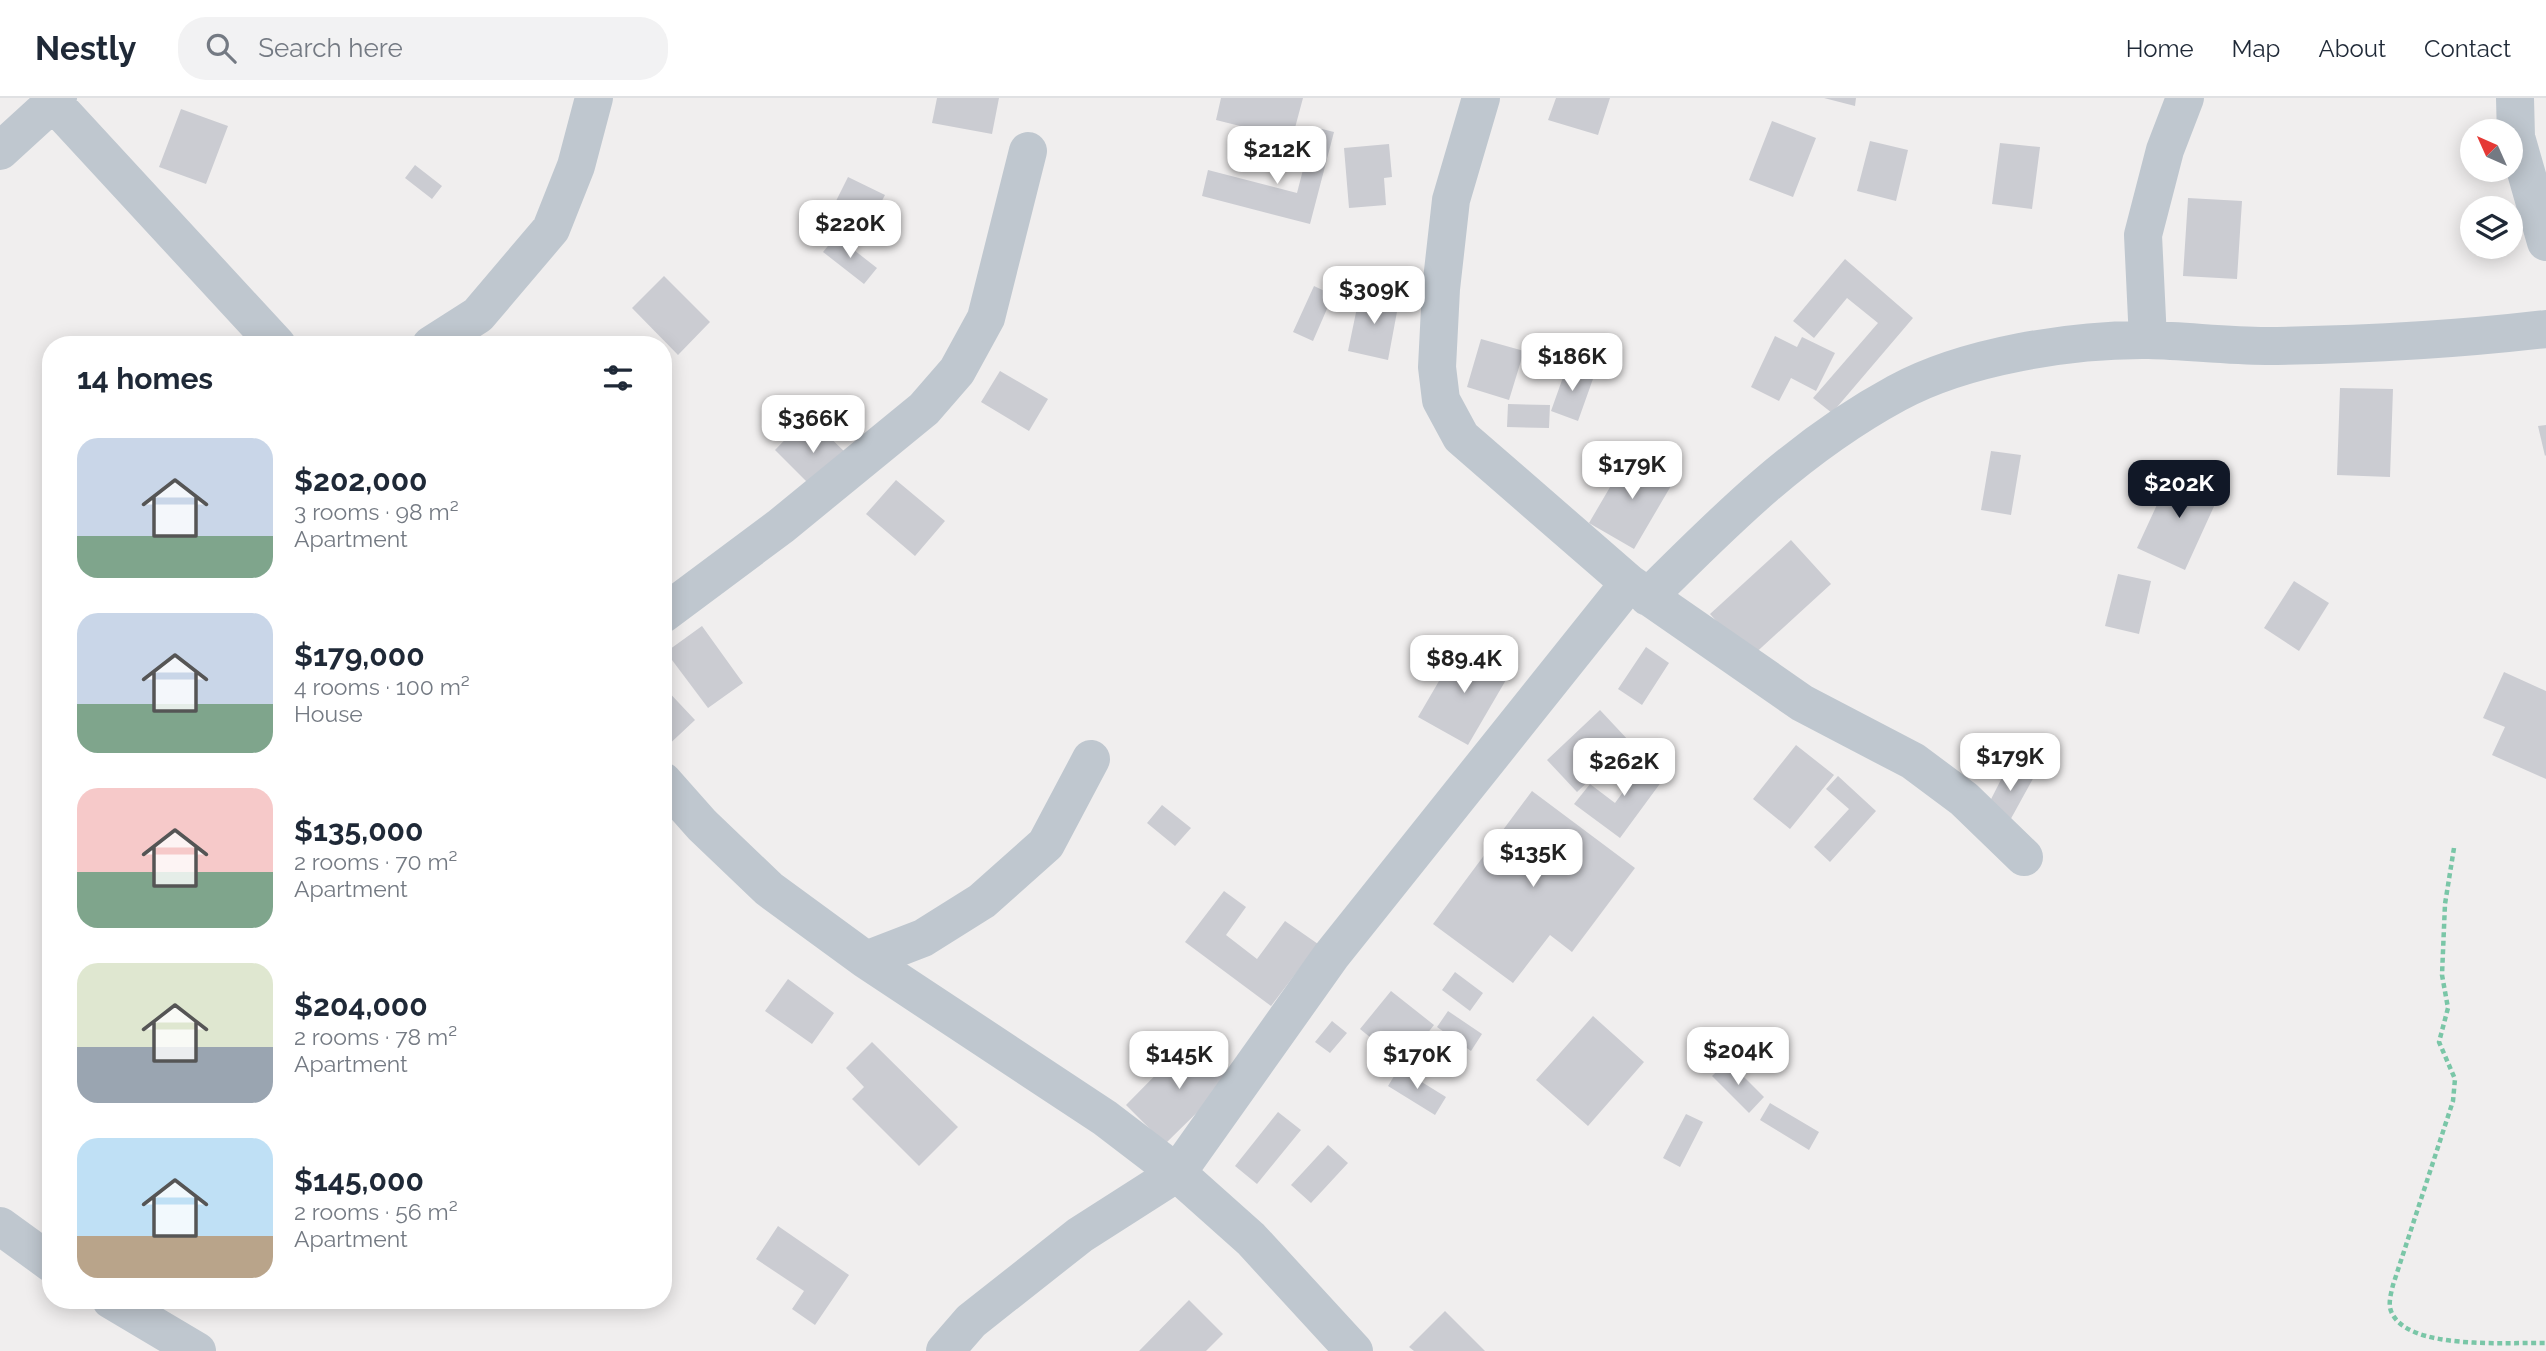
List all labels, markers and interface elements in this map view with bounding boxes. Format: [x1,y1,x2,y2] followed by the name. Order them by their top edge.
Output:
[178,17,668,80] search box
[35,29,136,68] text: Nestly
[202,29,240,67] icon: search
[258,33,403,63] text: Search here
[2126,34,2194,63] text: Home
[2232,34,2280,63] text: Map
[2318,34,2386,63] text: About
[2424,34,2511,63] text: Contact
[2460,119,2524,182] north arrow
[2460,119,2523,259] map controls
[1228,126,1326,186] pin: $212K
[1243,135,1311,162] text: $212K
[2460,196,2523,259] button: layers
[801,200,899,260] pin: $220K
[815,209,885,236] text: $220K
[1325,266,1423,326] pin: $309K
[1339,275,1409,302] text: $309K
[1523,334,1621,393] pin: $186K
[1537,342,1607,369] text: $186K
[599,359,637,397] icon: filters
[77,361,213,396] text: 14 homes
[764,396,862,455] pin: $366K
[778,404,848,431] text: $366K
[1583,442,1681,501] pin: $179K
[1598,450,1666,477] text: $179K
[2130,460,2228,520] pin: $202K
[294,463,428,498] text: $202,000
[133,466,217,550] icon: home
[2144,469,2214,496] text: $202K
[294,498,459,525] text: 3 rooms · 98 m²
[294,525,408,552] text: Apartment
[1407,636,1521,695] pin: $89.4K
[294,638,425,673] text: $179,000
[133,641,217,725] icon: home
[1426,644,1502,671] text: $89.4K
[294,673,470,700] text: 4 rooms · 100 m²
[294,700,363,727] text: House
[1961,734,2059,793] pin: $179K
[1575,738,1673,798] pin: $262K
[1976,742,2044,769] text: $179K
[1589,747,1659,774] text: $262K
[294,813,423,848] text: $135,000
[133,816,217,900] icon: home
[1484,830,1582,889] pin: $135K
[1500,838,1566,865] text: $135K
[294,848,457,875] text: 2 rooms · 70 m²
[294,875,408,902] text: Apartment
[294,988,428,1023] text: $204,000
[133,991,217,1075] icon: home
[294,1023,457,1050] text: 2 rooms · 78 m²
[1689,1028,1787,1087] pin: $204K
[1130,1032,1228,1091] pin: $145K
[1368,1032,1466,1091] pin: $170K
[1703,1036,1773,1063] text: $204K
[1145,1040,1213,1067] text: $145K
[1383,1040,1451,1067] text: $170K
[294,1050,408,1077] text: Apartment
[294,1163,424,1198] text: $145,000
[133,1166,217,1250] icon: home
[294,1198,458,1225] text: 2 rooms · 56 m²
[294,1225,408,1252] text: Apartment

